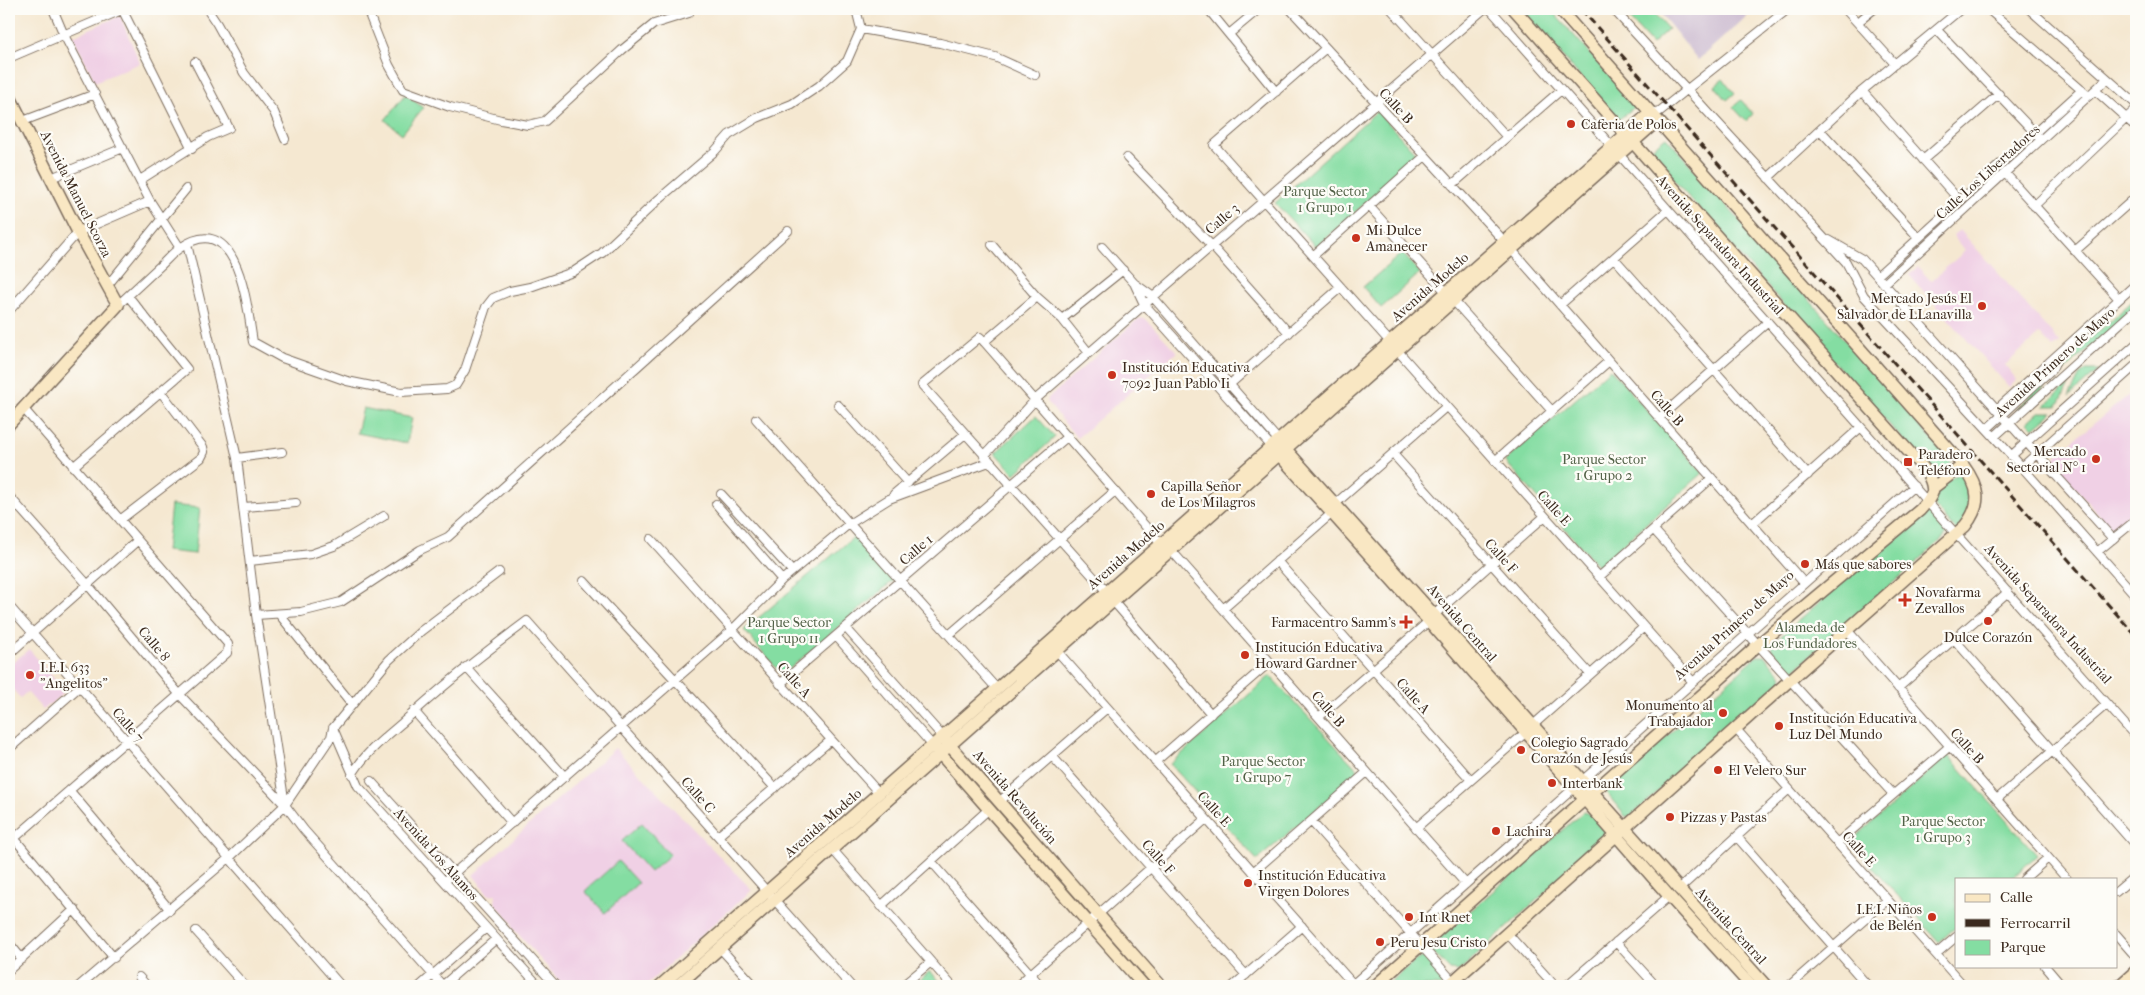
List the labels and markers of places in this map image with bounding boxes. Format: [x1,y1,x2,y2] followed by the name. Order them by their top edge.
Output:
[1581,116,1677,133] place label: Caferia de Polos
[1565,118,1577,130] marker: Caferia de Polos
[1365,222,1427,255] place label: Mi Dulce Amanecer
[1350,232,1362,244] marker: Mi Dulce Amanecer
[1837,290,1973,323] place label: Mercado Jesús El Salvador de LLanavilla
[1976,300,1988,312] marker: Mercado Jesús El Salvador de LLanavilla
[1122,359,1250,392] place label: Institución Educativa 7092 Juan Pablo Ii
[1106,369,1118,381] marker: Institución Educativa 7092 Juan Pablo Ii
[2006,443,2086,476] place label: Mercado Sectorial N° 1
[1918,446,1973,479] place label: Paradero Teléfono
[2090,453,2102,465] marker: Mercado Sectorial N° 1
[1902,456,1914,468] marker: Paradero Teléfono
[1161,478,1255,511] place label: Capilla Señor de Los Milagros
[1145,488,1157,500] marker: Capilla Señor de Los Milagros
[1815,556,1911,573] place label: Más que sabores
[1799,558,1811,570] marker: Más que sabores
[1915,584,1981,617] place label: Novafarma Zevallos
[1899,594,1911,606] marker: Novafarma Zevallos
[1271,614,1396,631] place label: Farmacentro Samm's
[1982,615,1994,627] marker: Dulce Corazón
[1400,616,1412,628] marker: Farmacentro Samm's
[1944,629,2032,646] place label: Dulce Corazón
[1255,639,1383,672] place label: Institución Educativa Howard Gardner
[1239,649,1251,661] marker: Institución Educativa Howard Gardner
[40,659,108,692] place label: I.E.I. 633 "Angelitos"
[24,669,36,681] marker: I.E.I. 633 "Angelitos"
[1625,697,1713,730] place label: Monumento al Trabajador
[1717,707,1729,719] marker: Monumento al Trabajador
[1789,710,1917,743] place label: Institución Educativa Luz Del Mundo
[1773,720,1785,732] marker: Institución Educativa Luz Del Mundo
[1531,734,1632,767] place label: Colegio Sagrado Corazón de Jesús
[1515,744,1527,756] marker: Colegio Sagrado Corazón de Jesús
[1728,762,1806,779] place label: El Velero Sur
[1712,764,1724,776] marker: El Velero Sur
[1562,775,1623,792] place label: Interbank
[1546,777,1558,789] marker: Interbank
[1680,809,1767,826] place label: Pizzas y Pastas
[1664,811,1676,823] marker: Pizzas y Pastas
[1506,823,1552,840] place label: Lachira
[1490,825,1502,837] marker: Lachira
[1257,867,1386,900] place label: Institución Educativa Virgen Dolores
[1242,877,1254,889] marker: Institución Educativa Virgen Dolores
[1857,901,1922,934] place label: I.E.I. Niños de Belén
[1419,909,1471,926] place label: Int Rnet
[1403,911,1415,923] marker: Int Rnet
[1926,911,1938,923] marker: I.E.I. Niños de Belén
[1390,934,1487,951] place label: Peru Jesu Cristo
[1374,936,1386,948] marker: Peru Jesu Cristo

